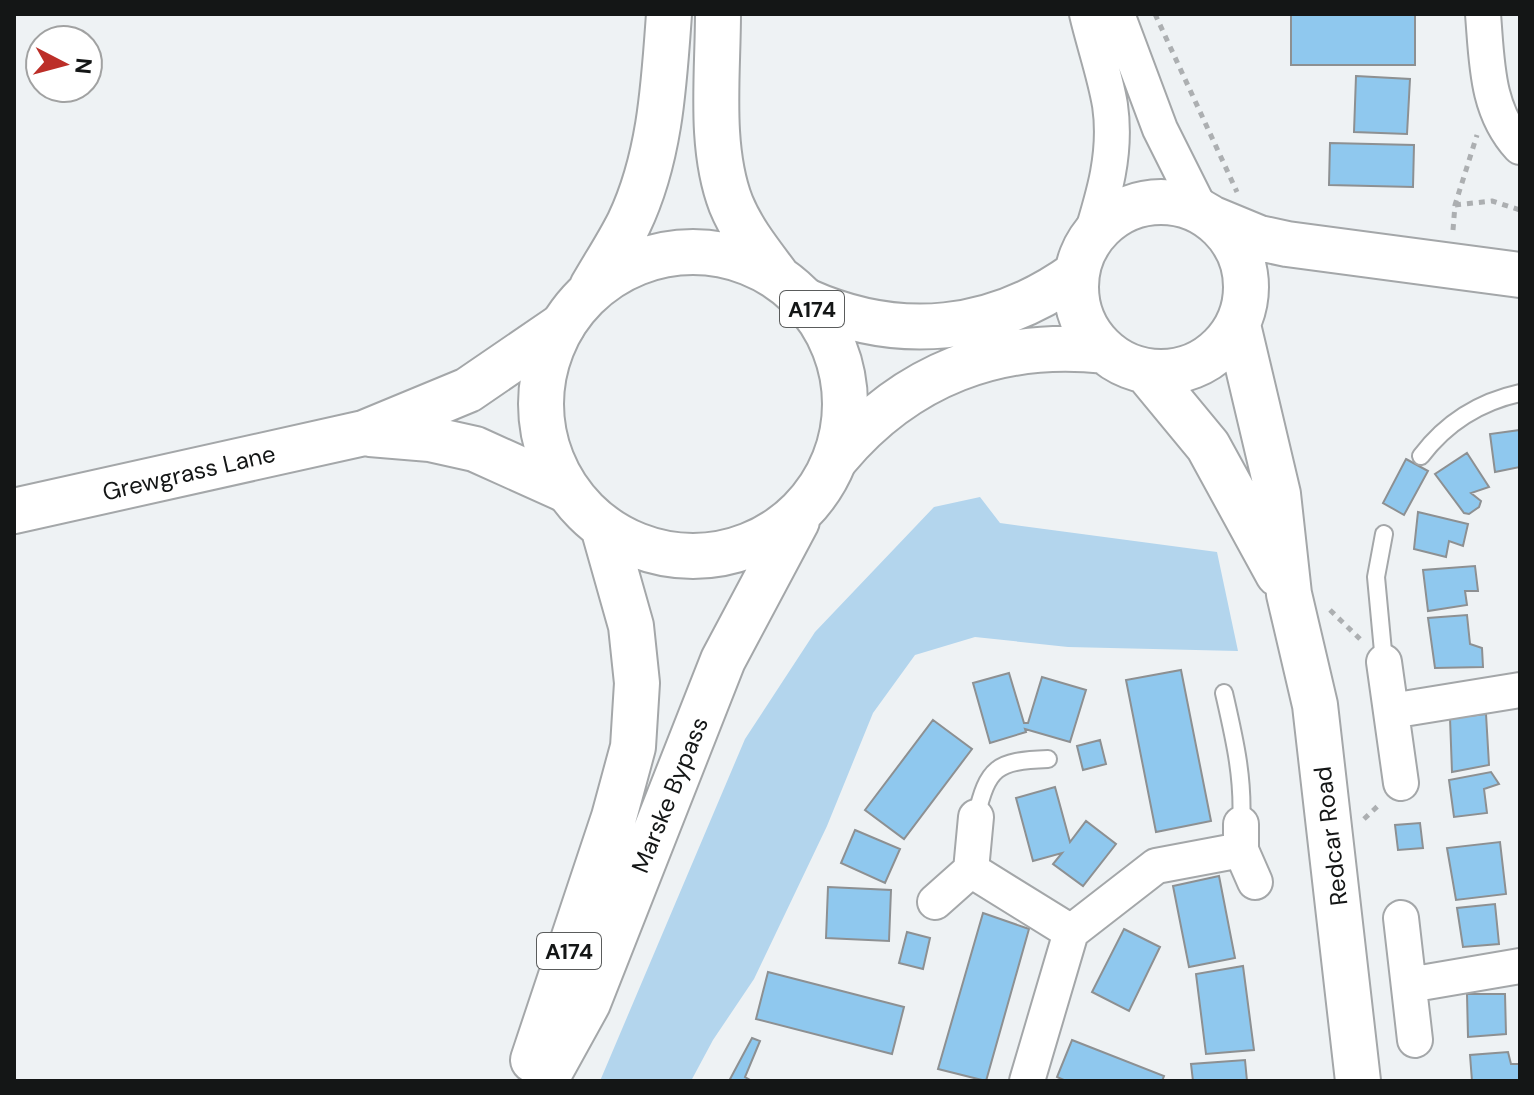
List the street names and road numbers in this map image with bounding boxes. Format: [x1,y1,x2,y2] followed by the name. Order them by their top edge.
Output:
[780,291,844,327] road number: A174
[99,438,278,507] street label: Grewgrass Lane
[624,712,715,877] street label: Marske Bypass
[1307,765,1354,907] street label: Redcar Road
[537,933,601,969] road number: A174

